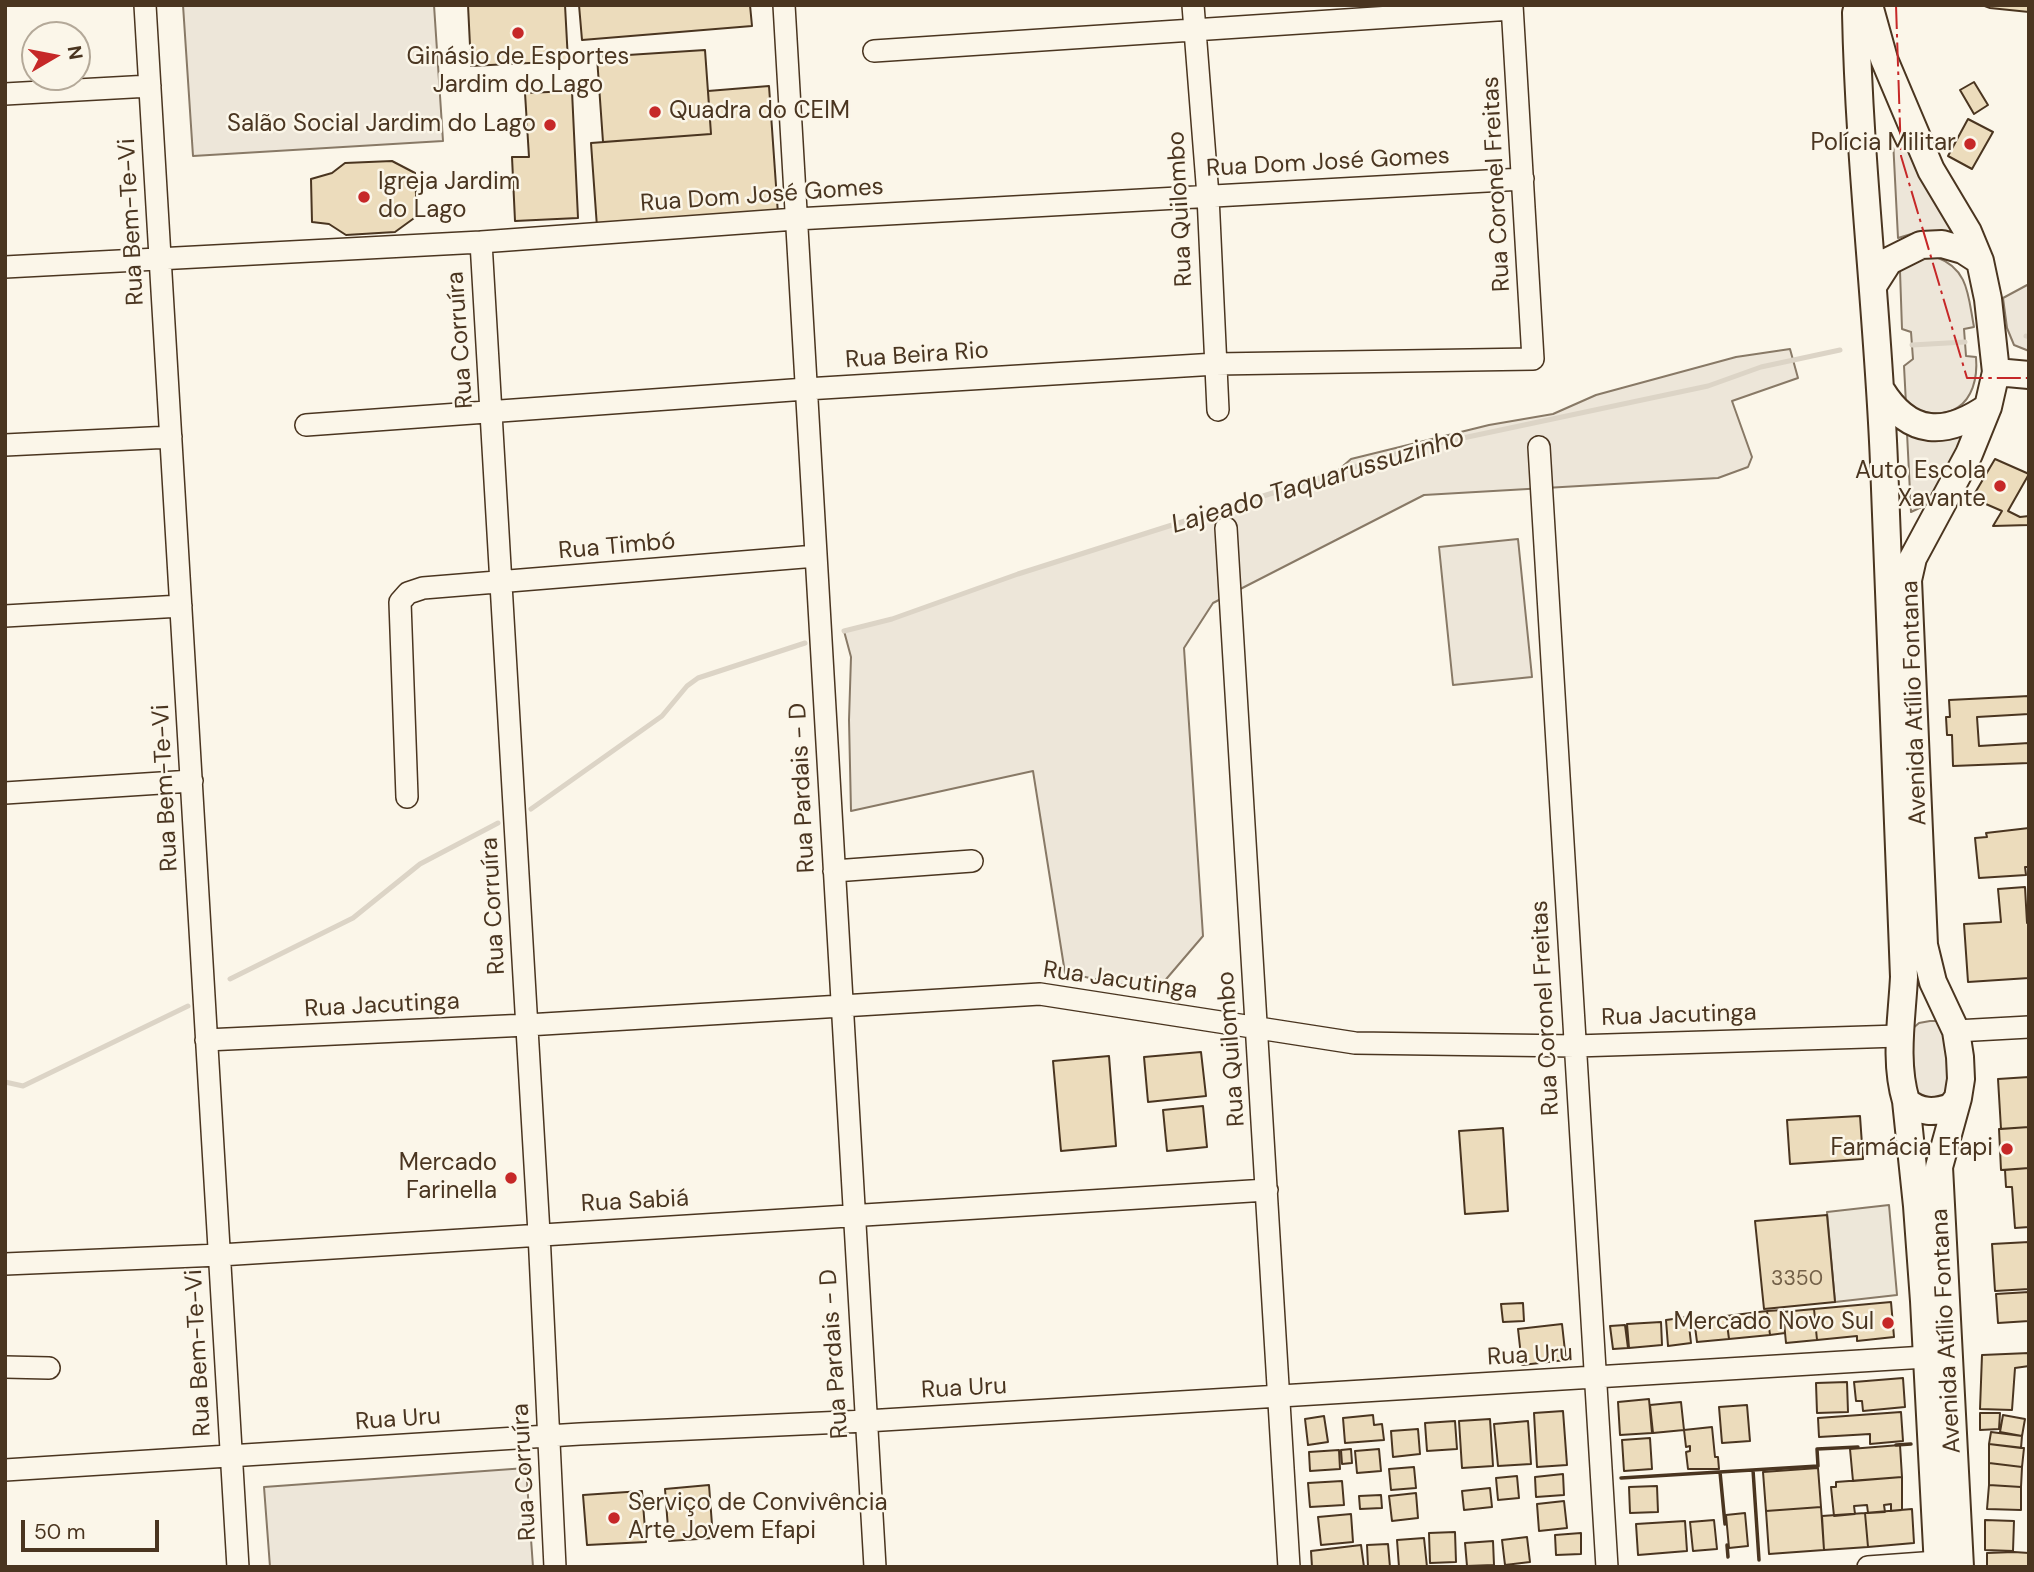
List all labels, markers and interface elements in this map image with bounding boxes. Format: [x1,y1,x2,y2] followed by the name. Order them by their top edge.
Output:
[21,21,91,91] north arrow
[510,25,526,41] marker: Ginásio de Esportes Jardim do Lago
[62,44,89,62] text: N
[407,44,629,100] place label: Ginásio de Esportes Jardim do Lago
[1477,75,1517,293] street label: Rua Coronel Freitas
[669,98,850,126] place label: Quadra do CEIM
[647,104,663,120] marker: Quadra do CEIM
[227,111,536,139] place label: Salão Social Jardim do Lago
[542,117,558,133] marker: Salão Social Jardim do Lago
[1163,130,1199,288] street label: Rua Quilombo
[1811,130,1956,158] place label: Polícia Militar
[1962,136,1978,152] marker: Polícia Militar
[113,138,151,306] street label: Rua Bem-Te-Vi
[1206,142,1450,184] street label: Rua Dom José Gomes
[378,169,520,225] place label: Igreja Jardim do Lago
[639,173,885,219] street label: Rua Dom José Gomes
[356,189,372,205] marker: Igreja Jardim do Lago
[442,270,480,410] street label: Rua Corruíra
[844,337,990,375] street label: Rua Beira Rio
[1168,422,1468,542] water label: Lajeado Taquarussuzinho
[1855,458,1986,514] place label: Auto Escola Xavante
[1992,478,2008,494] marker: Auto Escola Xavante
[557,528,677,566] street label: Rua Timbó
[1896,580,1934,826] street label: Avenida Atílio Fontana
[784,702,822,874] street label: Rua Pardais - D
[147,704,185,872] street label: Rua Bem-Te-Vi
[476,836,512,976] street label: Rua Corruíra
[1526,899,1566,1117] street label: Rua Coronel Freitas
[1041,956,1199,1006] street label: Rua Jacutinga
[1212,970,1252,1128] street label: Rua Quilombo
[304,988,460,1024] street label: Rua Jacutinga
[1601,999,1757,1033] street label: Rua Jacutinga
[1831,1135,1993,1163] place label: Farmácia Efapi
[1999,1141,2015,1157] marker: Farmácia Efapi
[399,1150,497,1206] place label: Mercado Farinella
[503,1170,519,1186] marker: Mercado Farinella
[580,1185,690,1219] street label: Rua Sabiá
[1926,1208,1968,1454] street label: Avenida Atílio Fontana
[1771,1266,1823,1292] house number: 3350
[815,1268,855,1440] street label: Rua Pardais - D
[180,1269,218,1437] street label: Rua Bem-Te-Vi
[1673,1309,1874,1337] place label: Mercado Novo Sul
[1880,1315,1896,1331] marker: Mercado Novo Sul
[1486,1339,1574,1373] street label: Rua Uru
[920,1372,1008,1406] street label: Rua Uru
[507,1402,543,1542] street label: Rua Corruíra
[354,1403,442,1437] street label: Rua Uru
[628,1490,888,1546] place label: Serviço de Convivência Arte Jovem Efapi
[24,1506,163,1550] scale bar
[606,1510,622,1526] marker: Serviço de Convivência Arte Jovem Efapi
[34,1518,85,1546] text: 50 m

